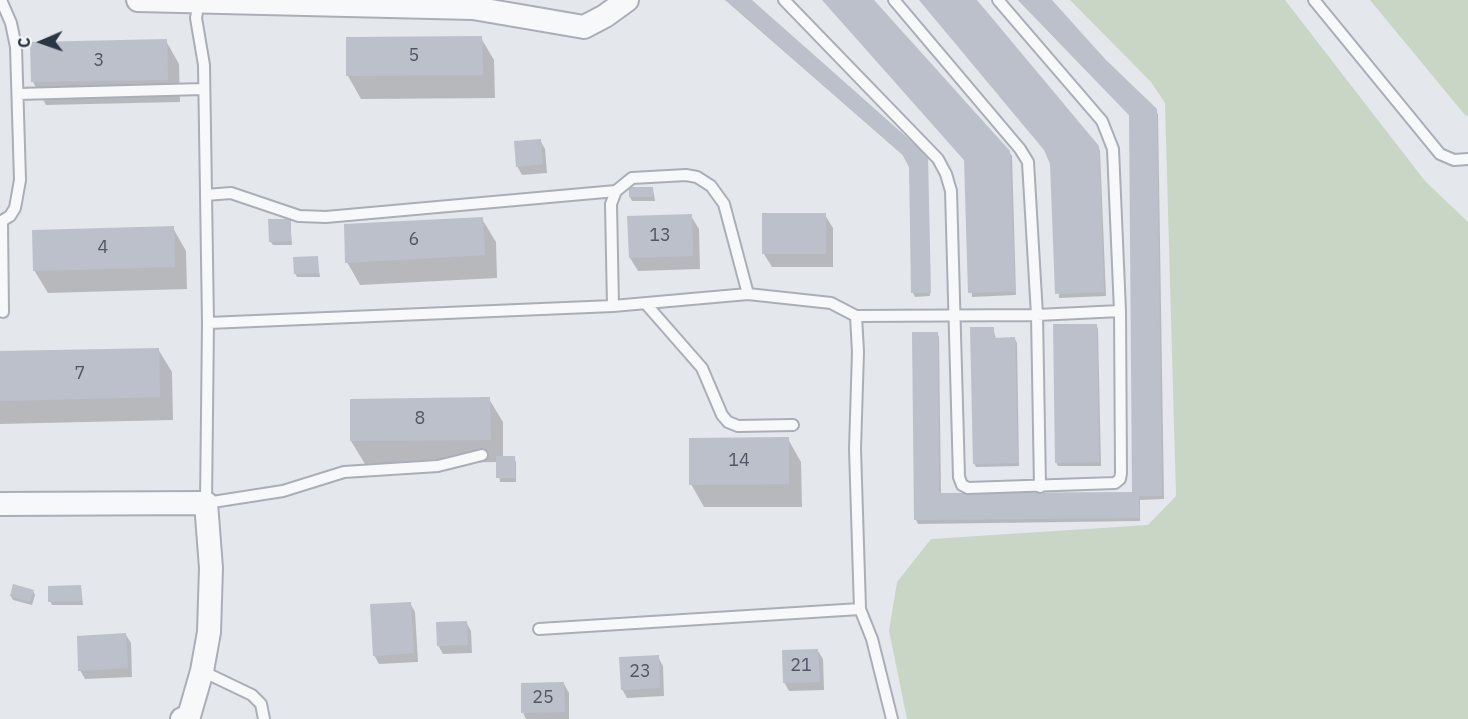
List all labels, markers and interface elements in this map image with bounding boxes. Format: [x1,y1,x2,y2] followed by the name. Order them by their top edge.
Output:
[12,12,72,72] north arrow
[14,37,34,48] text: С
[409,45,419,67] house number: 5
[94,50,104,72] house number: 3
[649,225,671,247] house number: 13
[409,229,419,251] house number: 6
[98,237,108,259] house number: 4
[75,363,85,385] house number: 7
[415,408,425,430] house number: 8
[728,450,750,472] house number: 14
[790,655,812,677] house number: 21
[629,661,651,683] house number: 23
[532,687,554,709] house number: 25

